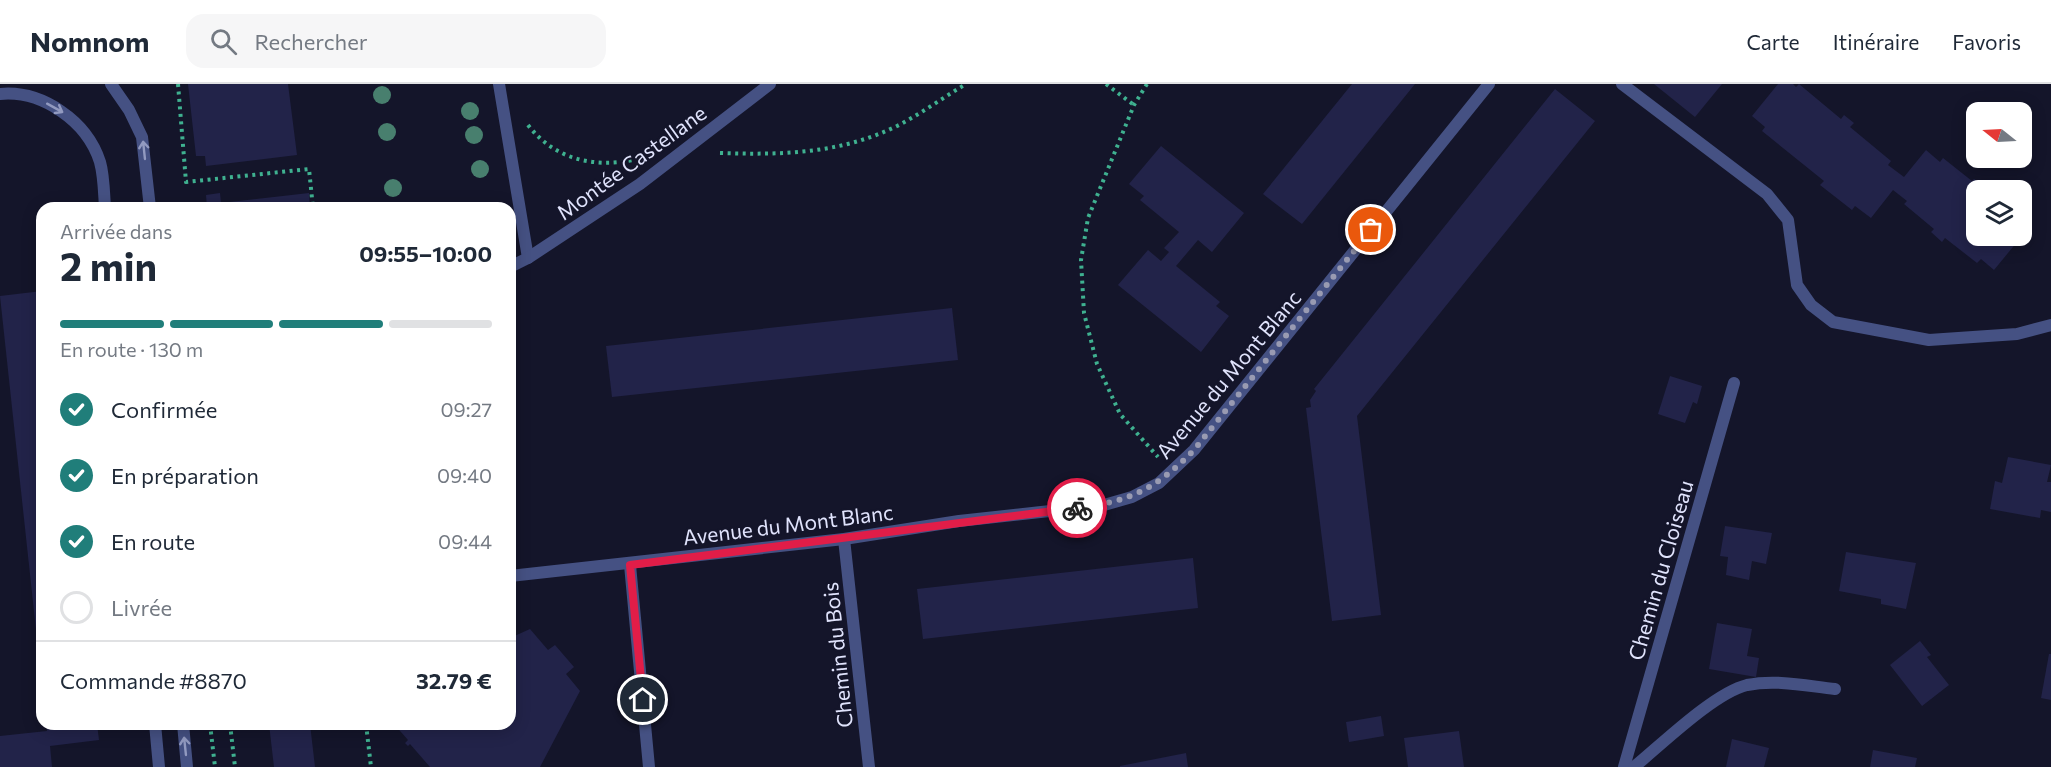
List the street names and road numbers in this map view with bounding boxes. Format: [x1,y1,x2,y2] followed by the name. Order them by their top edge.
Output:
[551,99,711,225] street label: Montée Castellane
[1150,285,1306,463] street label: Avenue du Mont Blanc
[1622,477,1698,663] street label: Chemin du Cloiseau
[682,499,894,549] street label: Avenue du Mont Blanc
[817,581,857,729] street label: Chemin du Bois

